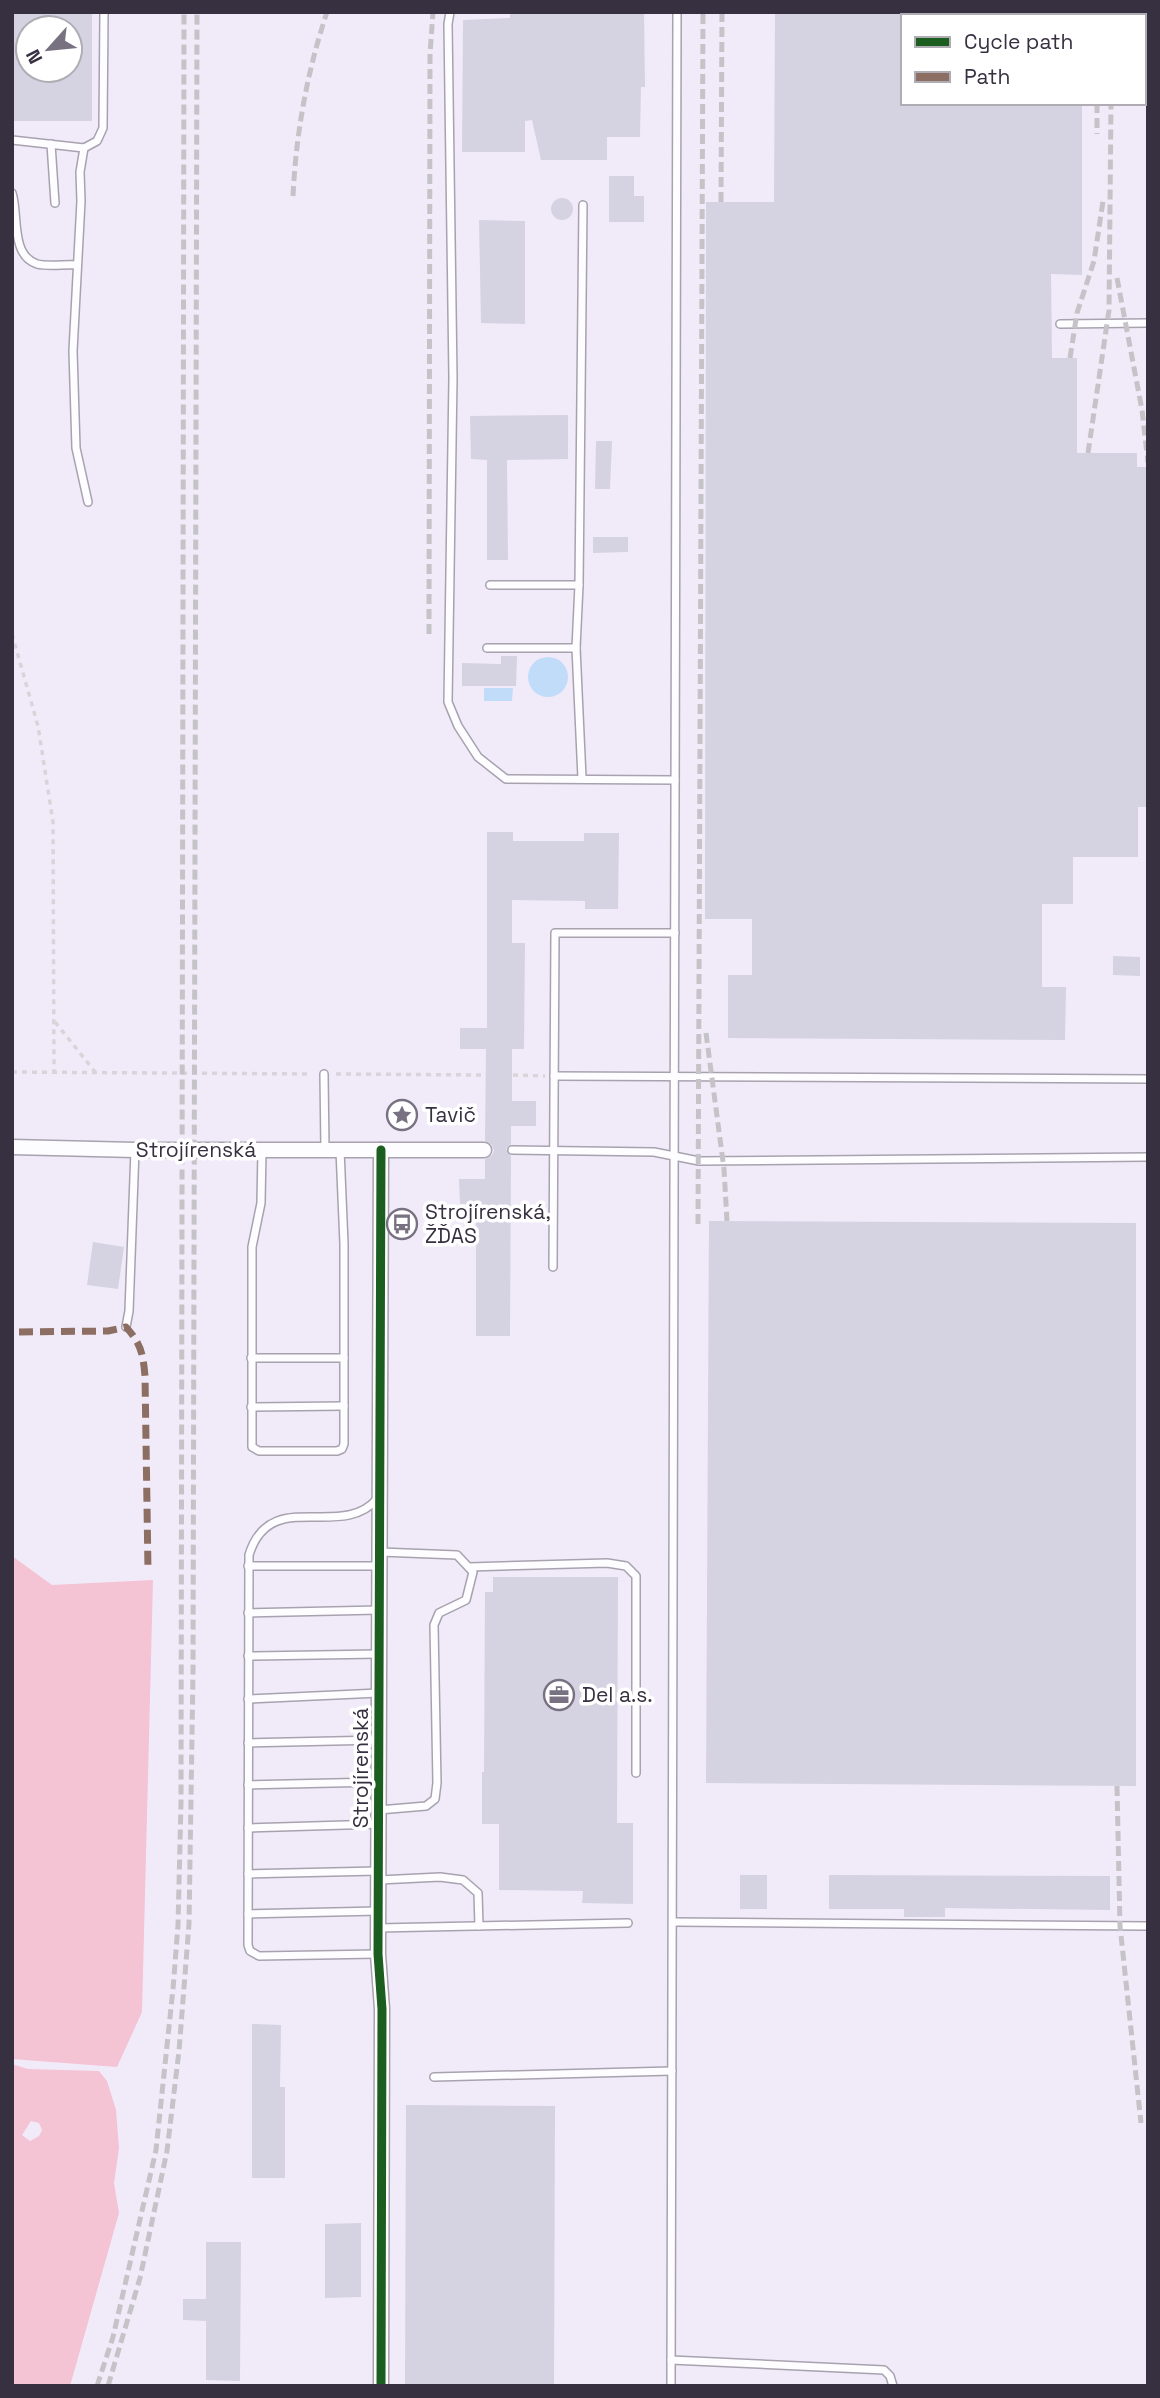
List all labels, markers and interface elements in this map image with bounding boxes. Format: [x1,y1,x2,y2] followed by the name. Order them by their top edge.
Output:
[14,14,84,84] north arrow
[901,14,1146,105] legend
[964,28,1073,55] text: Cycle path
[20,45,48,68] text: N
[964,63,1010,90] text: Path
[385,1098,419,1132] place icon: Tavič
[425,1101,476,1128] place label: Tavič
[136,1136,256,1163] street label: Strojírenská
[425,1198,551,1249] place label: Strojírenská, ŽĎAS
[385,1207,419,1241] bus stop icon: Strojírenská, ŽĎAS
[542,1678,576,1712] office icon: Del a.s.
[582,1681,653,1708] place label: Del a.s.
[347,1708,374,1828] street label: Strojírenská

